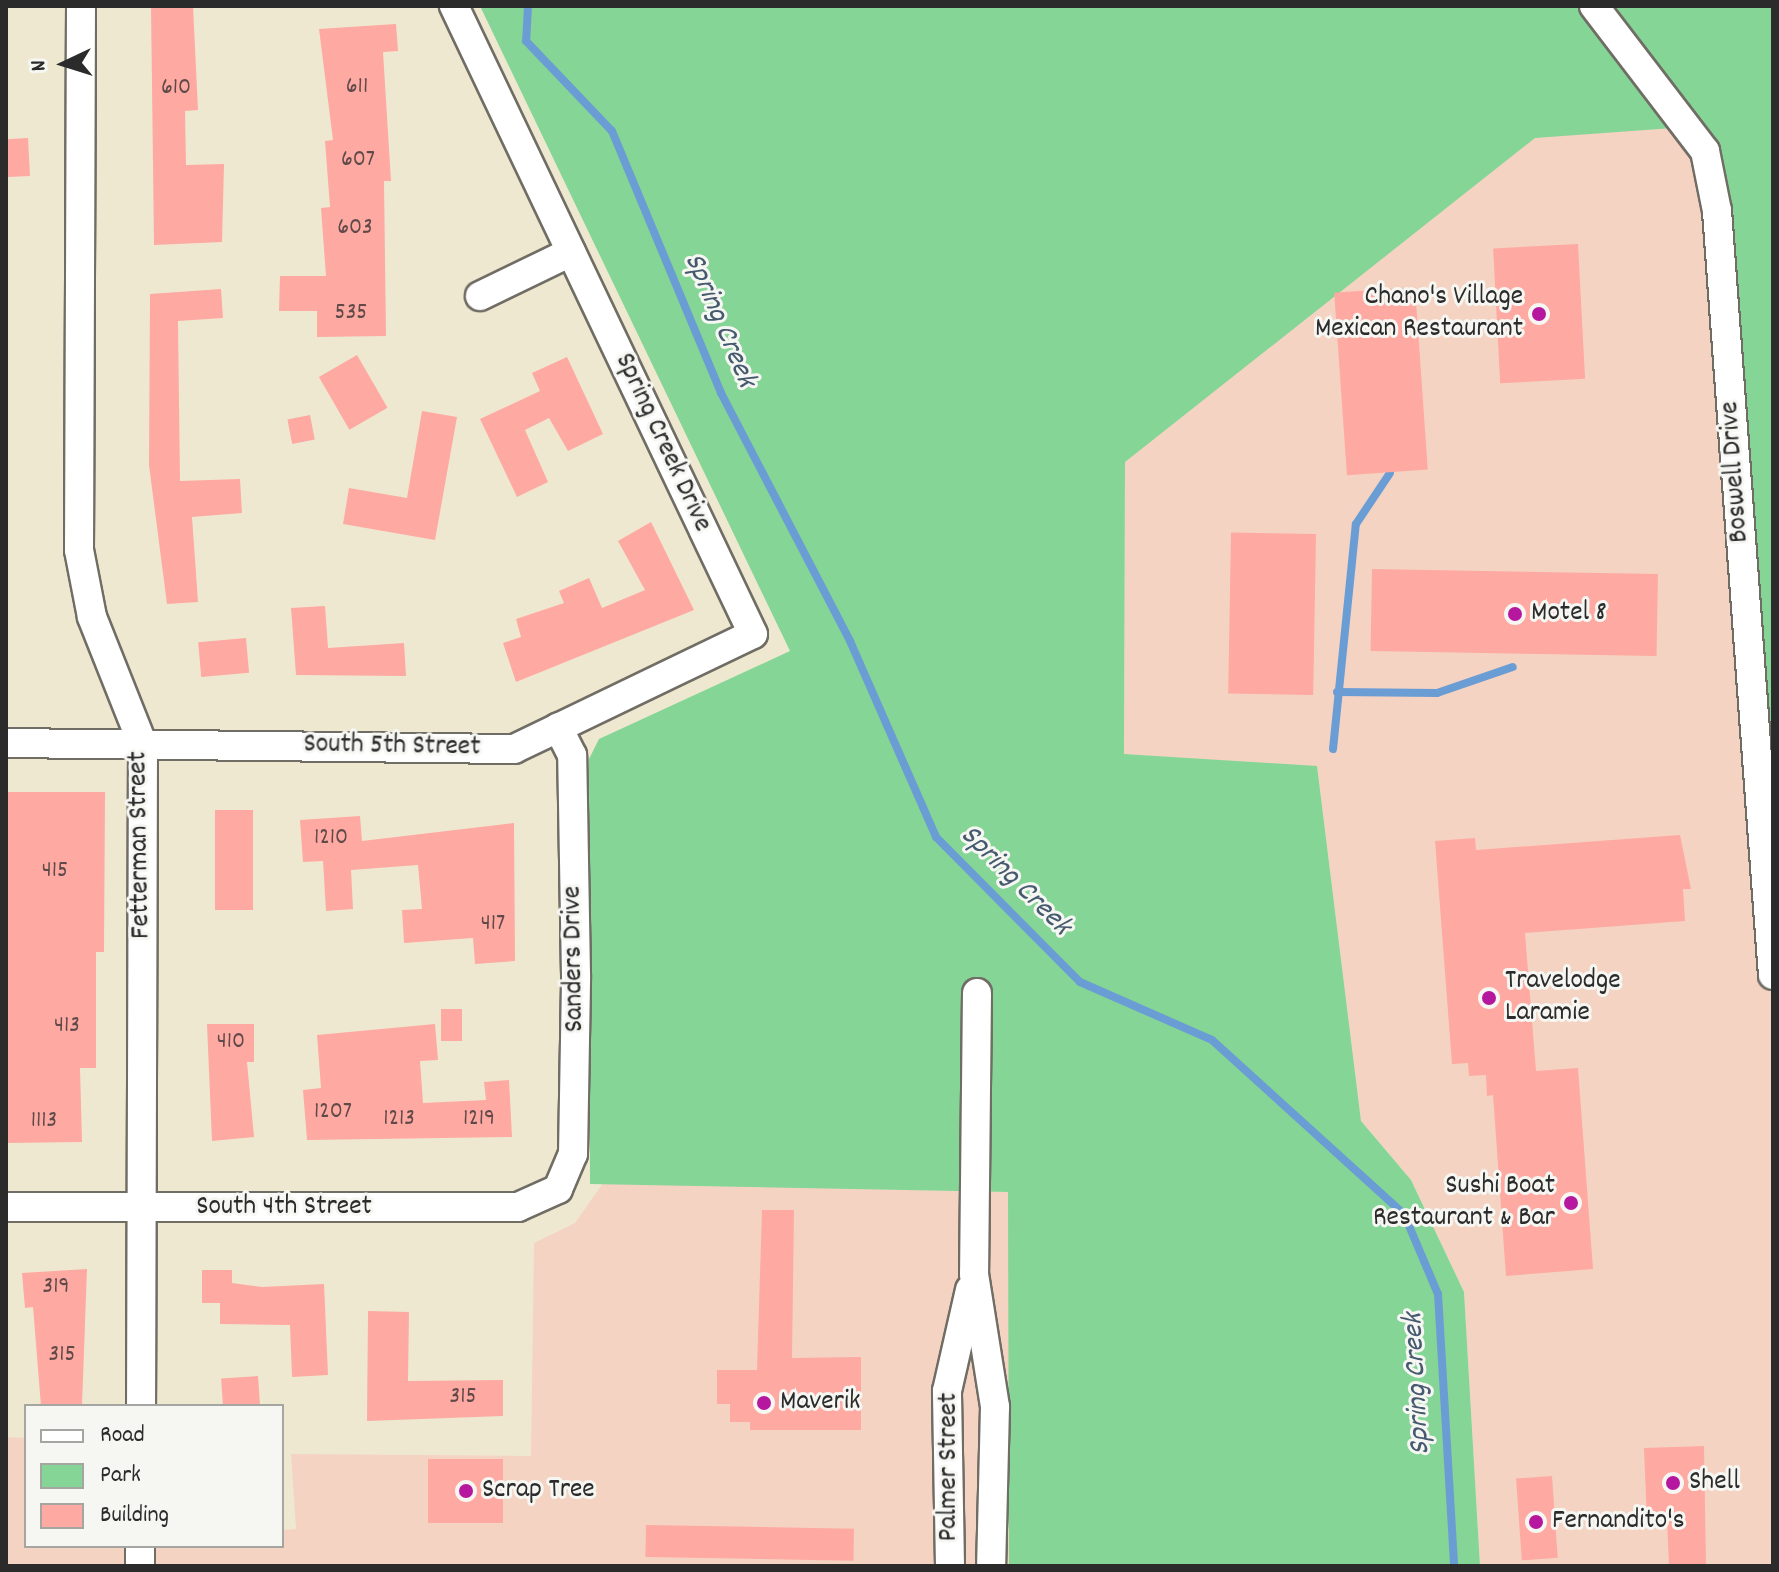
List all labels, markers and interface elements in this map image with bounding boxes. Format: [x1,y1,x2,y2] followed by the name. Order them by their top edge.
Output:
[24,24,104,104] north arrow
[24,59,55,72] text: N
[346,74,368,102] house number: 611
[161,75,191,103] house number: 610
[341,147,375,175] house number: 607
[337,215,373,243] house number: 603
[674,249,762,393] water label: Spring Creek
[1315,281,1523,347] place label: Chano's Village Mexican Restaurant
[335,300,367,328] house number: 535
[1530,305,1548,323] marker: Chano's Village Mexican Restaurant
[606,348,718,538] street label: Spring Creek Drive
[1714,400,1758,544] street label: Boswell Drive
[1531,597,1607,631] place label: Motel 8
[1506,605,1524,623] marker: Motel 8
[303,729,481,765] street label: South 5th Street
[123,751,159,939] street label: Fetterman Street
[951,819,1077,945] water label: Spring Creek
[314,825,348,853] house number: 1210
[42,858,68,886] house number: 415
[557,886,593,1032] street label: Sanders Drive
[481,911,505,939] house number: 417
[1505,965,1621,1031] place label: Travelodge Laramie
[1480,989,1498,1007] marker: Travelodge Laramie
[54,1013,80,1041] house number: 413
[217,1029,245,1057] house number: 410
[314,1099,352,1127] house number: 1207
[383,1106,415,1134] house number: 1213
[463,1106,495,1134] house number: 1219
[31,1108,57,1136] house number: 1113
[1373,1170,1555,1236] place label: Sushi Boat Restaurant & Bar
[196,1191,372,1225] street label: South 4th Street
[1562,1194,1580,1212] marker: Sushi Boat Restaurant & Bar
[43,1274,69,1302] house number: 319
[1397,1312,1441,1456] water label: Spring Creek
[48,1342,76,1370] house number: 315
[449,1384,477,1412] house number: 315
[780,1386,861,1420] place label: Maverik
[933,1393,967,1541] street label: Palmer Street
[755,1394,773,1412] marker: Maverik
[24,1404,284,1548] legend
[100,1419,145,1453] text: Road
[100,1459,141,1493] text: Park
[1689,1466,1740,1500] place label: Shell
[482,1474,595,1508] place label: Scrap Tree
[1664,1474,1682,1492] marker: Shell
[457,1482,475,1500] marker: Scrap Tree
[100,1499,169,1533] text: Building
[1552,1505,1685,1539] place label: Fernandito's
[1527,1513,1545,1531] marker: Fernandito's

